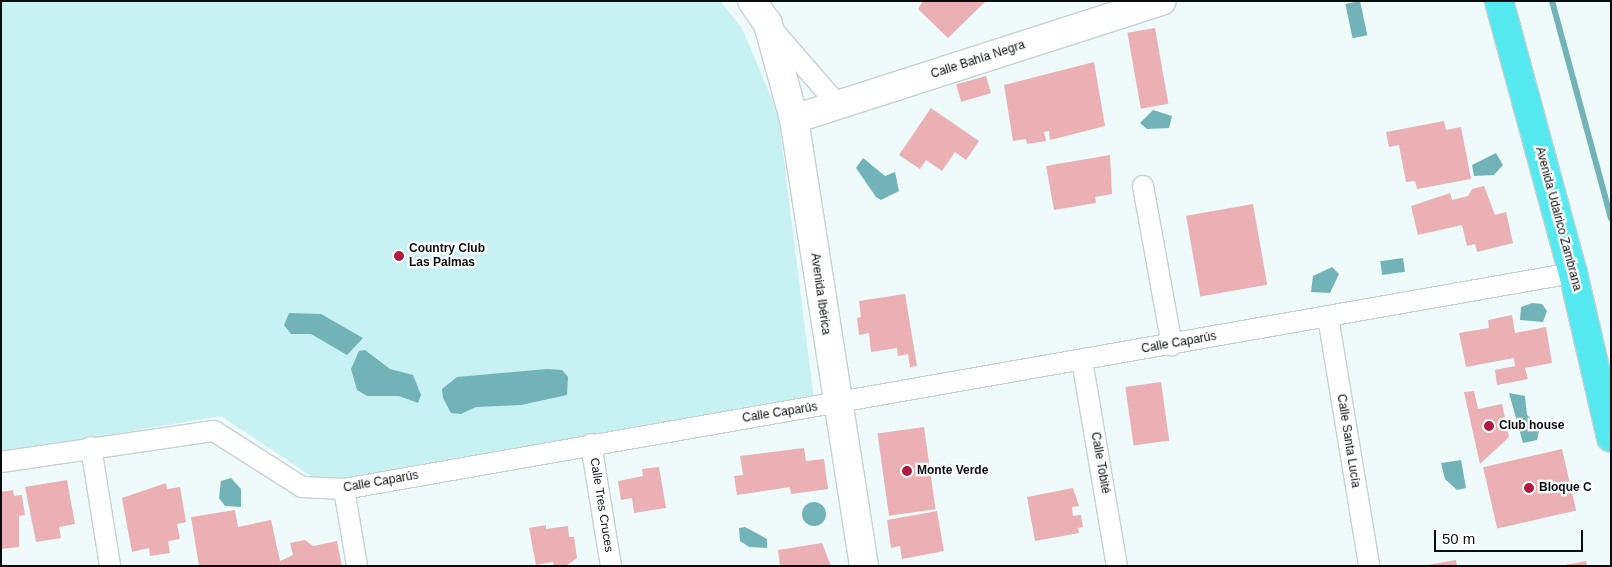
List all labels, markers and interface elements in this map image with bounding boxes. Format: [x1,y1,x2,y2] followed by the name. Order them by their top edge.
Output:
[929,38,1027,82] street label: Calle Bahía Negra
[1532,145,1584,293] street label: Avenida Udalrico Zambrana
[409,242,485,270] place label: Country Club Las Palmas
[393,250,405,262] marker: Country Club Las Palmas
[807,252,833,336] street label: Avenida Ibérica
[1140,329,1218,357] street label: Calle Caparús
[1333,393,1363,489] street label: Calle Santa Lucía
[741,400,819,426] street label: Calle Caparús
[1499,419,1564,433] place label: Club house
[1483,420,1495,432] marker: Club house
[1087,431,1113,495] street label: Calle Tobité
[586,457,616,553] street label: Calle Tres Cruces
[917,464,988,478] place label: Monte Verde
[901,465,913,477] marker: Monte Verde
[342,468,420,496] street label: Calle Caparús
[1539,481,1592,495] place label: Bloque C
[1523,482,1535,494] marker: Bloque C
[1437,520,1586,552] scale bar
[1442,530,1475,547] text: 50 m

